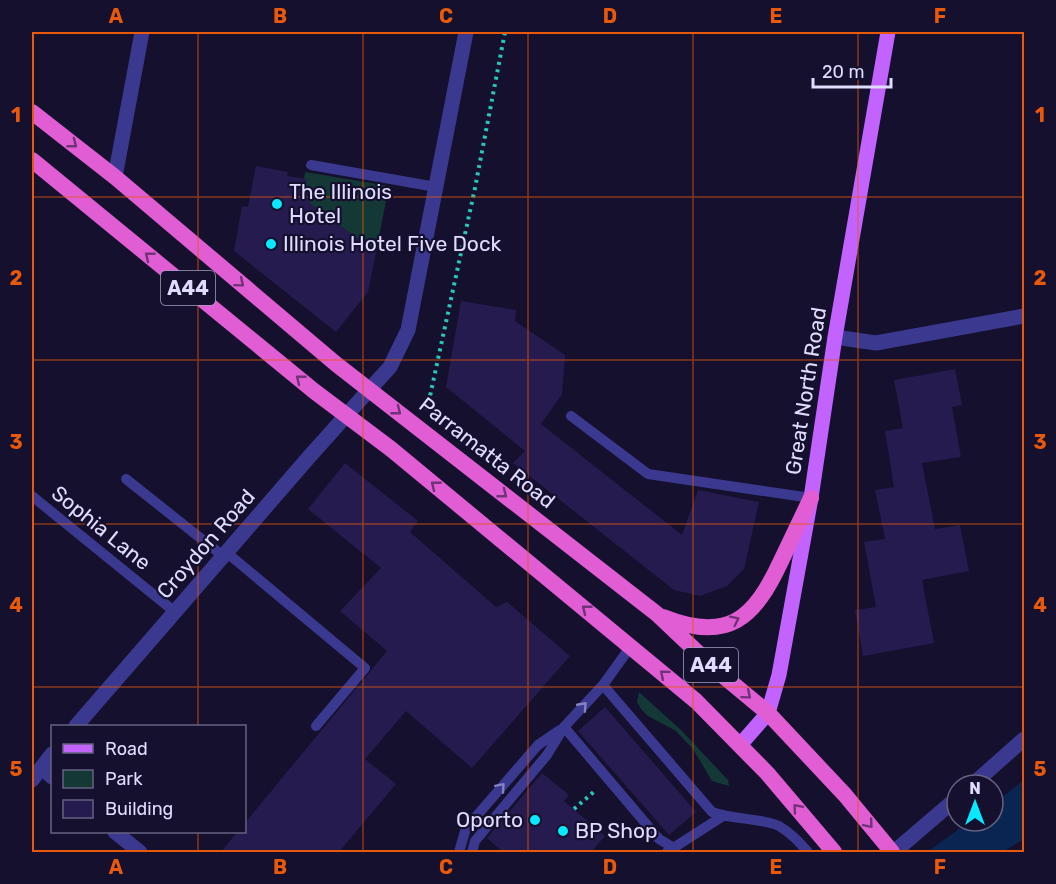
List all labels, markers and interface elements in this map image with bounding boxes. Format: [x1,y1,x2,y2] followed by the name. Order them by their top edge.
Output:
[109,4,124,28] text: A
[273,4,287,28] text: B
[439,4,453,28] text: C
[603,4,617,28] text: D
[770,4,782,28] text: E
[934,4,946,28] text: F
[813,51,891,89] scale bar
[822,61,864,83] text: 20 m
[11,103,21,127] text: 1
[1035,103,1045,127] text: 1
[67,137,78,148] one-way arrow
[289,179,392,228] place label: The Illinois Hotel
[270,197,284,211] marker: The Illinois Hotel
[283,231,502,256] place label: Illinois Hotel Five Dock
[264,237,278,251] marker: Illinois Hotel Five Dock
[145,252,156,263] one-way arrow
[10,266,23,290] text: 2
[1034,266,1047,290] text: 2
[161,271,215,305] road number: A44
[233,276,244,287] one-way arrow
[780,305,831,476] street label: Great North Road
[296,375,307,386] one-way arrow
[414,392,560,513] street label: Parramatta Road
[390,403,401,414] one-way arrow
[9,430,23,454] text: 3
[1033,430,1047,454] text: 3
[47,480,156,575] street label: Sophia Lane
[431,482,442,493] one-way arrow
[151,484,260,603] street label: Croydon Road
[496,486,507,497] one-way arrow
[9,593,23,617] text: 4
[1033,593,1047,617] text: 4
[581,605,592,616] one-way arrow
[729,616,740,628] one-way arrow
[684,648,738,682] road number: A44
[659,670,670,681] one-way arrow
[740,688,751,699] one-way arrow
[576,702,587,713] one-way arrow
[51,725,246,833] legend
[105,738,148,760] text: Road
[10,757,23,781] text: 5
[1034,757,1047,781] text: 5
[105,768,143,790] text: Park
[945,773,1005,833] north arrow
[969,779,981,798] text: N
[494,783,505,794] one-way arrow
[105,798,173,820] text: Building
[793,804,804,815] one-way arrow
[456,807,523,832] place label: Oporto
[528,813,542,827] marker: Oporto
[861,817,872,828] one-way arrow
[575,818,658,843] place label: BP Shop
[556,824,570,838] marker: BP Shop
[109,855,124,879] text: A
[273,855,287,879] text: B
[439,855,453,879] text: C
[603,855,617,879] text: D
[770,855,782,879] text: E
[934,855,946,879] text: F

